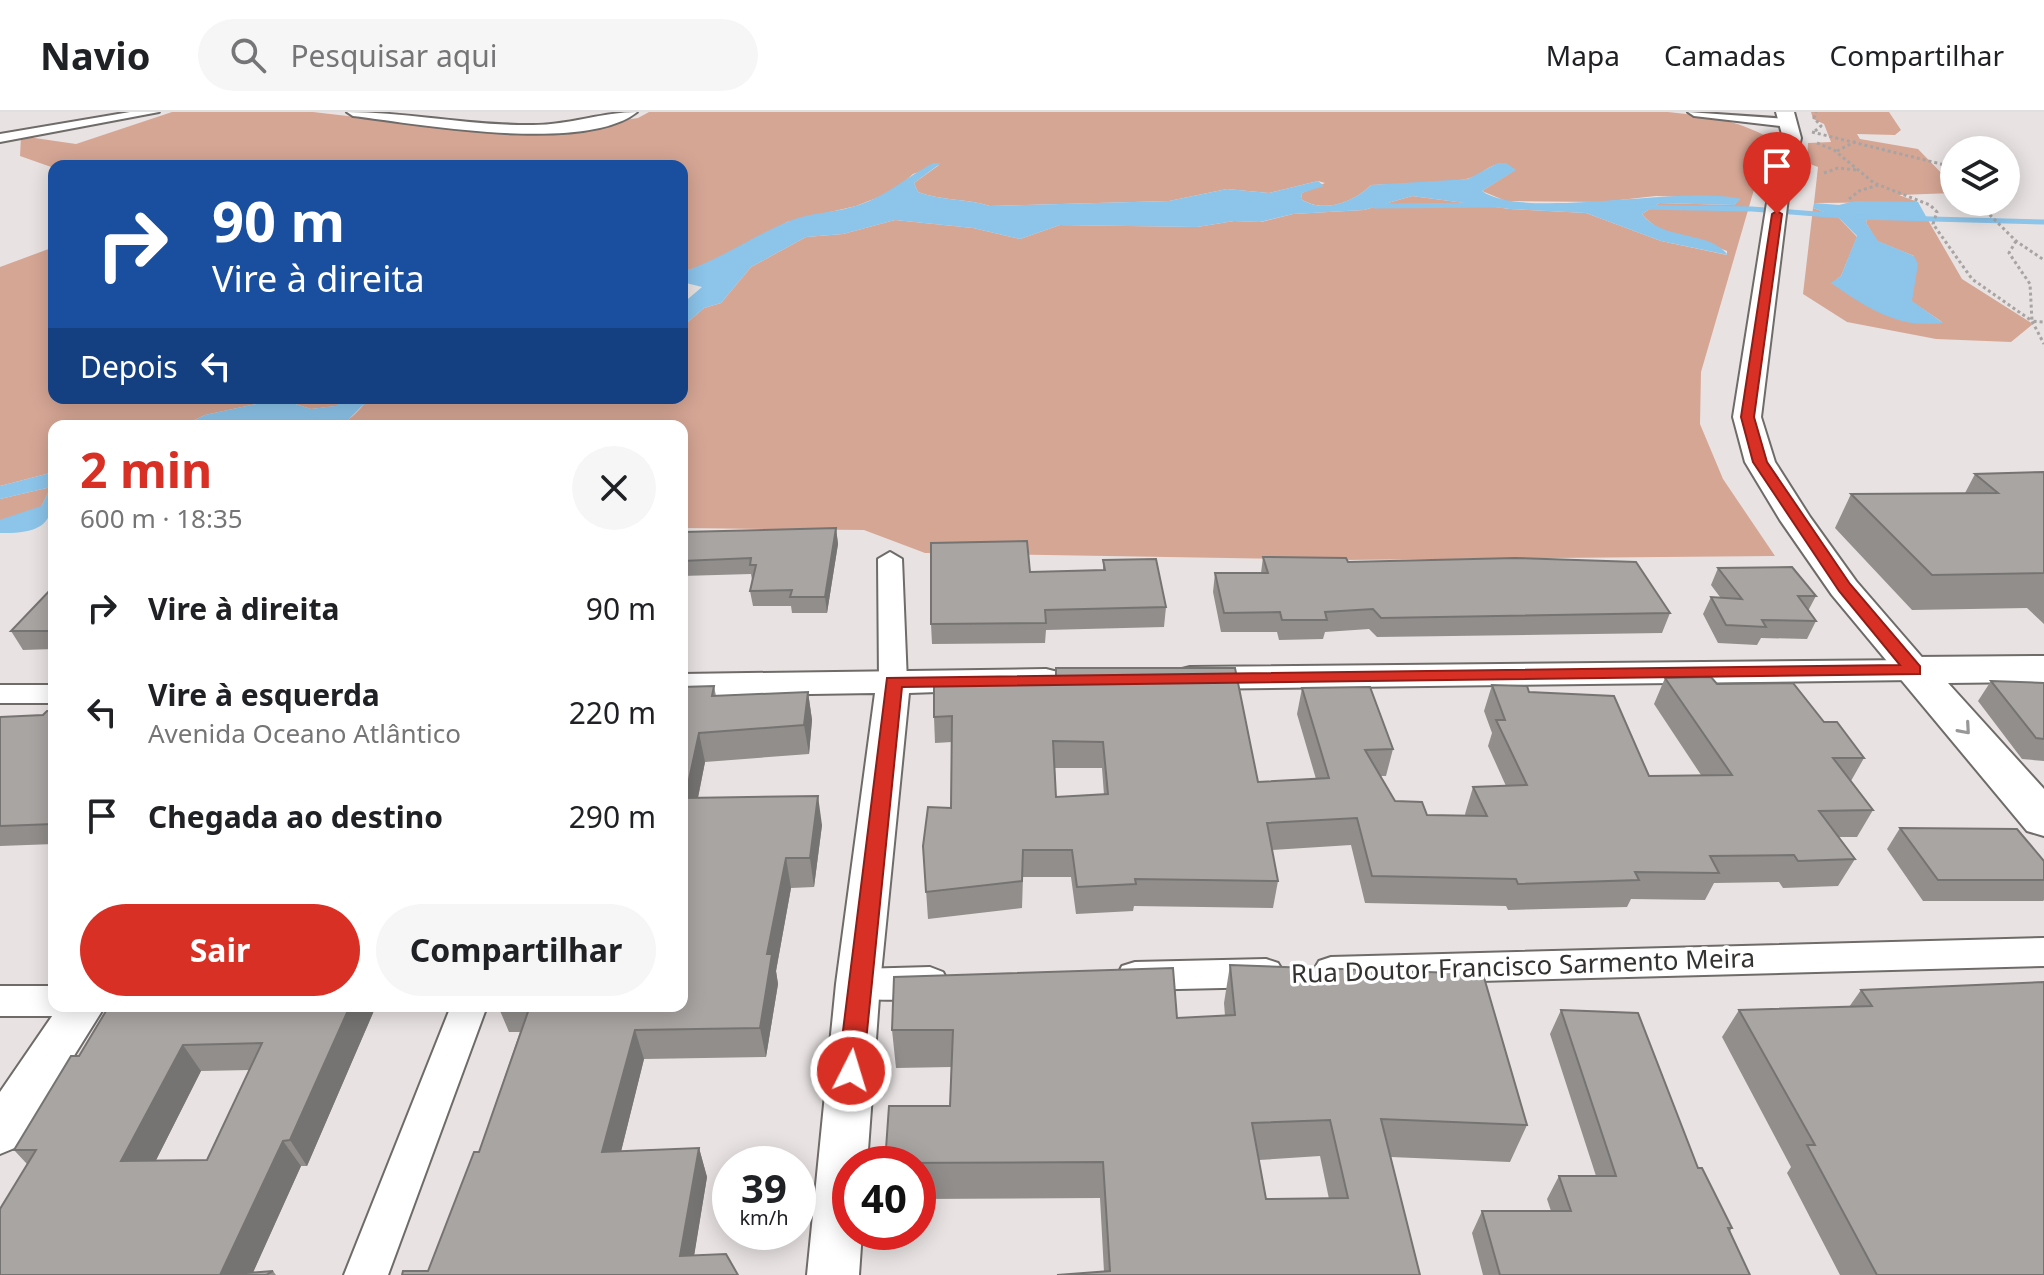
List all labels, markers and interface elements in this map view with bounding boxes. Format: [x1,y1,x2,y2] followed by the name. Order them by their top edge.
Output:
[198,19,758,91] search box
[40,29,150,81] text: Navio
[226,33,270,77] icon: search
[290,35,498,76] text: Pesquisar aqui
[1546,36,1620,74] text: Mapa
[1664,36,1786,74] text: Camadas
[1830,36,2004,74] text: Compartilhar
[1743,132,1811,214] pin
[1940,136,2020,216] map controls
[1940,136,2020,216] button: layers
[1755,144,1799,188] icon: arrive
[212,182,345,258] text: 90 m
[80,192,184,296] icon: right
[212,254,425,303] text: Vire à direita
[194,344,238,388] icon: left
[80,346,178,387] text: Depois
[80,437,212,502] text: 2 min
[572,446,656,530] button: close
[80,500,243,536] text: 600 m · 18:35
[80,586,124,630] icon: right
[148,588,339,629] text: Vire à direita
[586,588,656,629] text: 90 m
[148,674,380,715] text: Vire à esquerda
[80,690,124,734] icon: left
[569,692,656,733] text: 220 m
[148,715,461,751] text: Avenida Oceano Atlântico
[1955,719,1970,734] one-way arrow
[80,794,124,838] icon: arrive
[148,796,443,837] text: Chegada ao destino
[569,796,656,837] text: 290 m
[80,904,360,996] button: Sair
[376,904,656,996] button: Compartilhar
[1290,939,1756,991] street label: Rua Doutor Francisco Sarmento Meira
[809,1029,893,1113] position arrow
[832,1146,936,1250] speed limit sign: 40
[741,1160,787,1215] text: 39
[739,1204,789,1231] text: km/h

